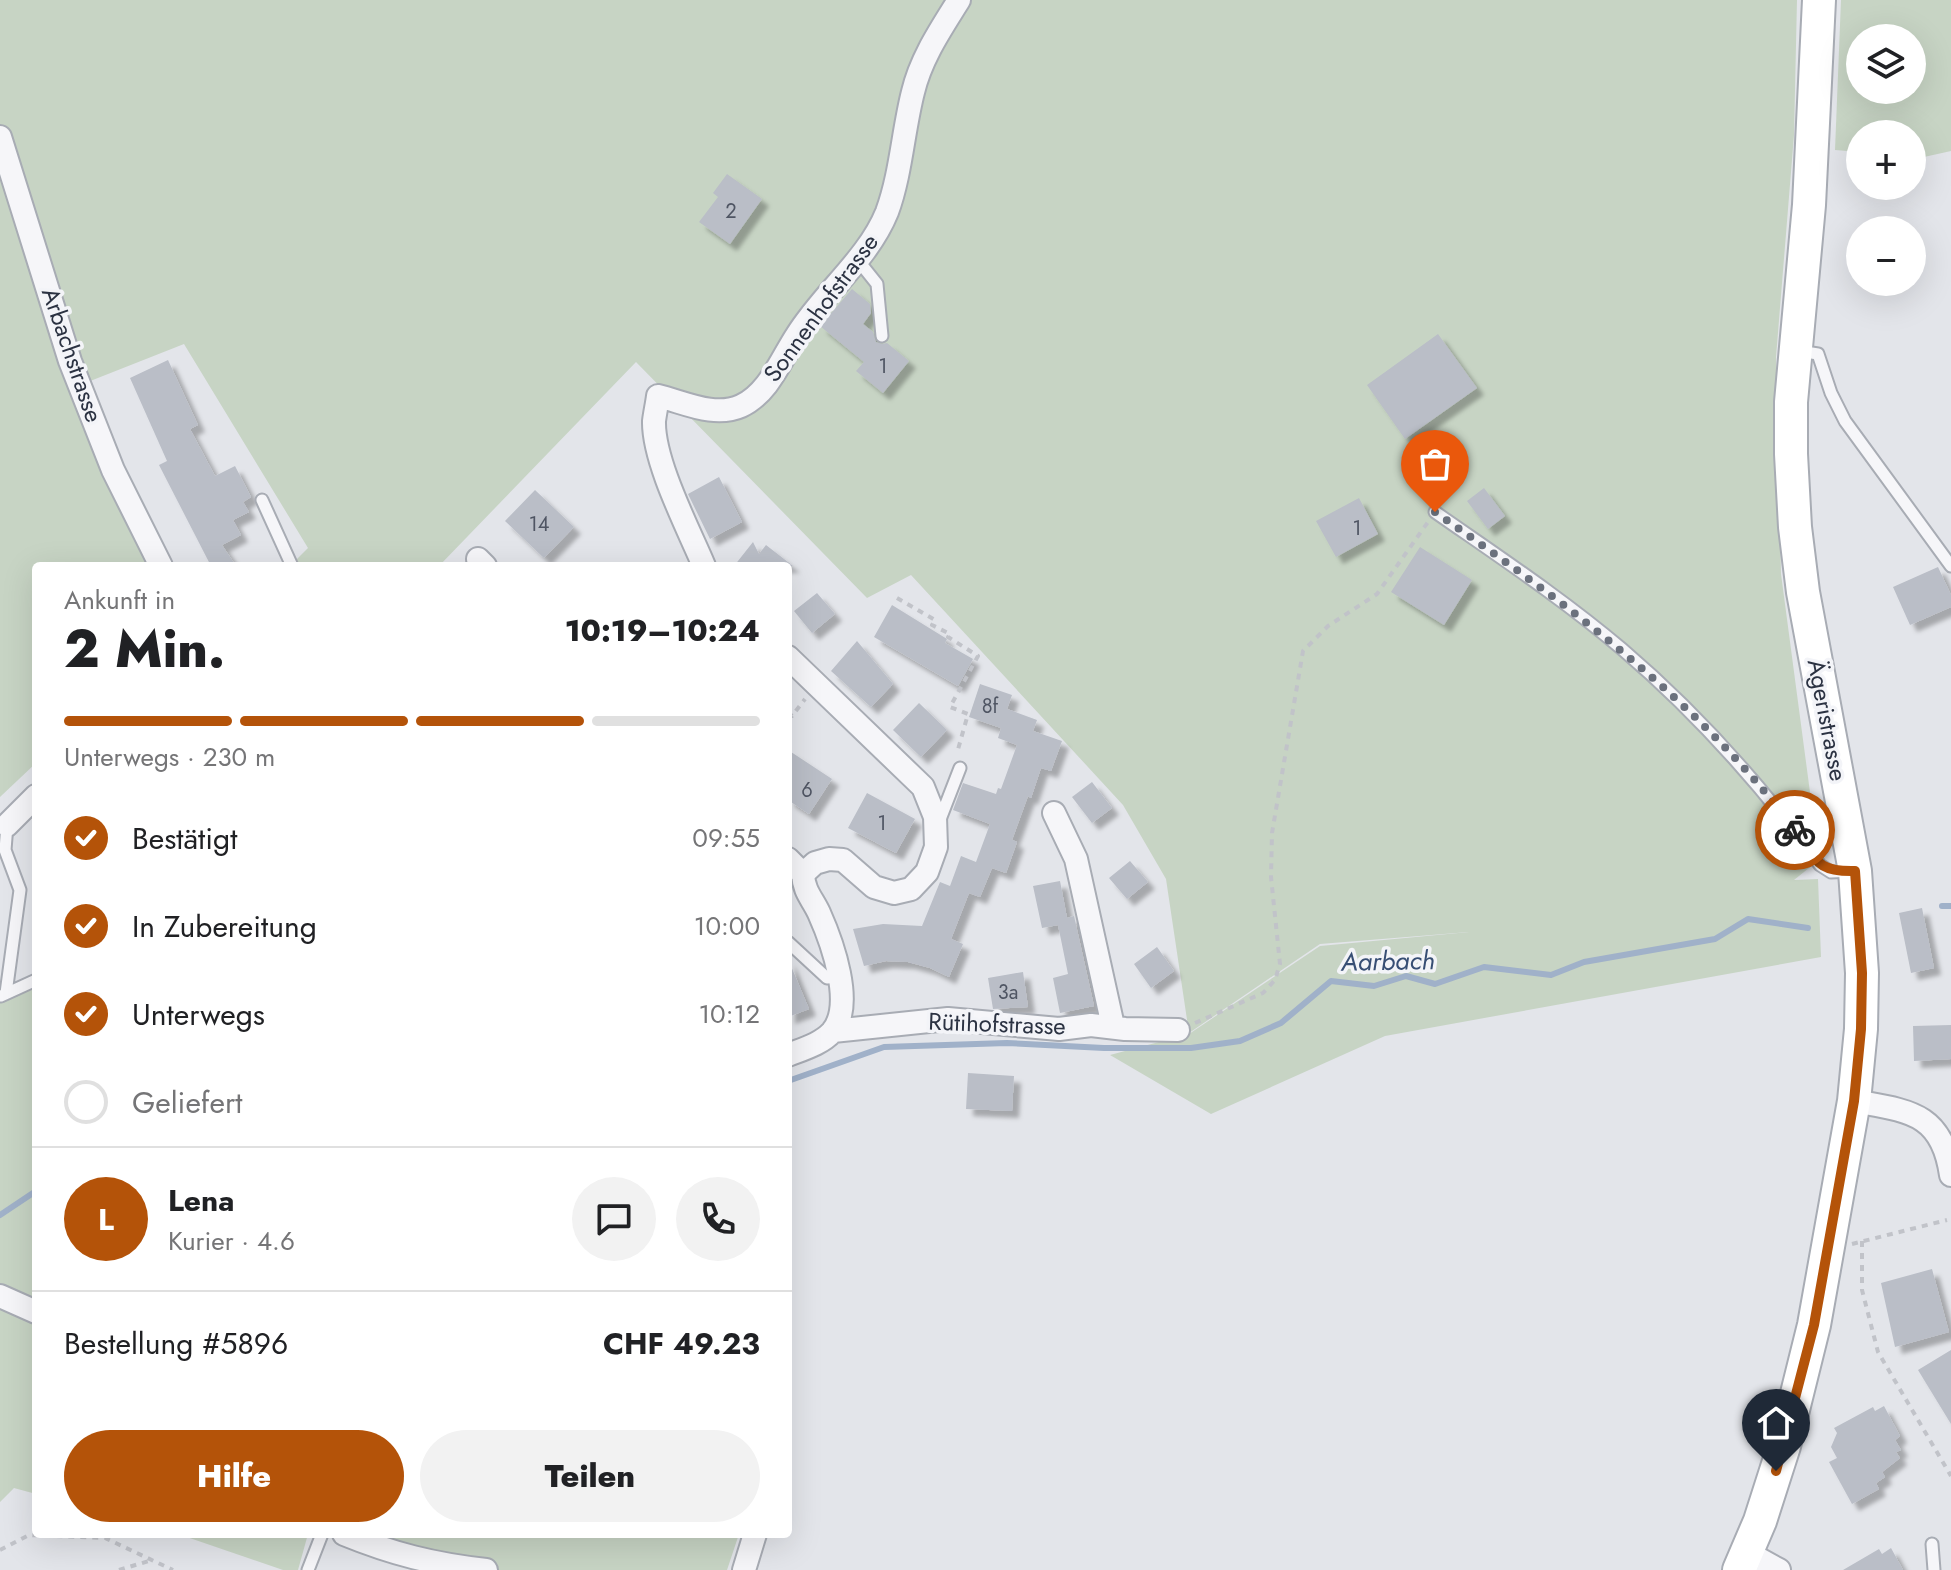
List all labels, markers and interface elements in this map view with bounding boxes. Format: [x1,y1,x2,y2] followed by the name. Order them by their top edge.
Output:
[1846,24,1926,296] map controls
[1846,24,1926,104] button: layers
[1846,120,1926,200] button: +
[725,197,737,226] house number: 2
[1846,216,1926,296] button: −
[755,226,886,389] street label: Sonnenhofstrasse
[33,283,112,427] street label: Arbachstrasse
[879,352,888,381] house number: 1
[1401,430,1469,512] pin
[1413,442,1457,486] icon: bag
[529,510,550,539] house number: 14
[1353,514,1362,543] house number: 1
[64,581,175,619] text: Ankunft in
[565,609,760,652] text: 10:19–10:24
[64,611,225,687] text: 2 Min.
[1799,656,1856,784] street label: Ägeristrasse
[982,692,1000,721] house number: 8f
[64,738,275,776] text: Unterwegs · 230 m
[801,776,813,805] house number: 6
[1755,790,1835,870] courier
[1773,808,1817,852] icon: bike
[878,809,887,838] house number: 1
[64,816,108,860] icon: check
[132,817,237,860] text: Bestätigt
[692,819,760,857] text: 09:55
[64,904,108,948] icon: check
[132,905,317,948] text: In Zubereitung
[694,907,760,945] text: 10:00
[1340,941,1435,981] water label: Aarbach
[998,978,1018,1007] house number: 3a
[64,992,108,1036] icon: check
[132,993,265,1036] text: Unterwegs
[698,995,760,1033] text: 10:12
[928,1004,1066,1043] street label: Rütihofstrasse
[132,1081,242,1124] text: Geliefert
[572,1177,656,1261] button: chat
[676,1177,760,1261] button: phone
[168,1179,234,1222] text: Lena
[98,1198,114,1241] text: L
[168,1222,295,1260] text: Kurier · 4.6
[64,1322,288,1365] text: Bestellung #5896
[603,1322,760,1365] text: CHF 49.23
[1742,1389,1810,1471] pin
[1754,1401,1798,1445] icon: home
[64,1430,404,1522] button: Hilfe
[420,1430,760,1522] button: Teilen

